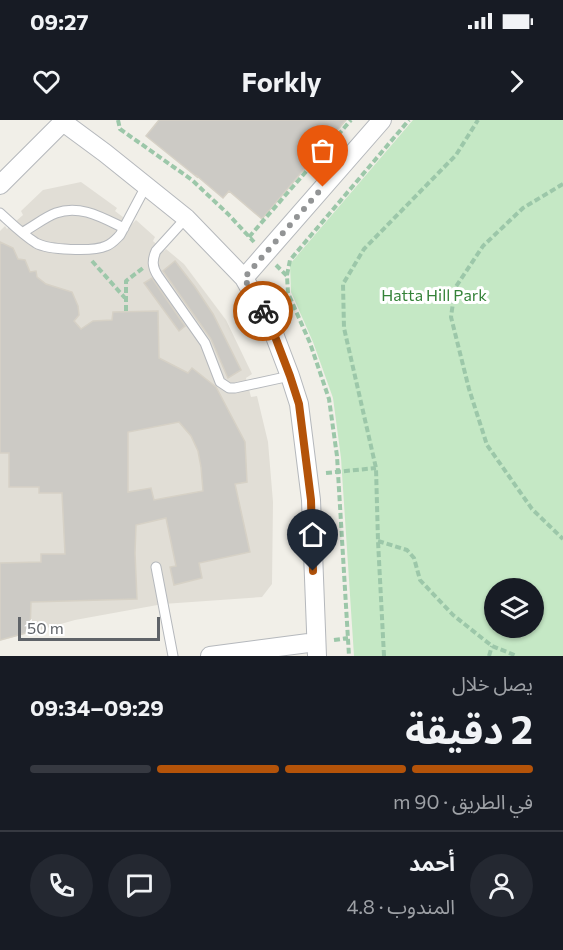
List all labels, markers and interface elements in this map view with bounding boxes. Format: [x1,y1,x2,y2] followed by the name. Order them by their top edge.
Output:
[30,8,88,35] text: 09:27
[30,65,63,98] icon: heart
[241,65,322,98] text: Forkly
[500,65,533,98] icon: forward
[297,125,348,187] pin
[306,134,339,167] icon: bag
[233,281,293,341] courier
[381,285,487,304] park label: Hatta Hill Park
[247,295,280,328] icon: bike
[287,509,338,571] pin
[296,518,329,551] icon: home
[484,578,544,638] map controls
[484,578,544,638] button: layers
[18,614,160,642] scale bar
[27,618,64,637] text: 50 m
[452,671,533,695] text: يصل خلال
[30,694,164,721] text: 09:29–09:34
[405,704,533,752] text: 2 دقيقة
[393,789,533,813] text: في الطريق · 90 m
[409,849,455,876] text: أحمد
[30,854,93,917] button: phone
[108,854,171,917] button: chat
[470,854,533,917] button: person
[346,894,455,918] text: المندوب · 4.8

